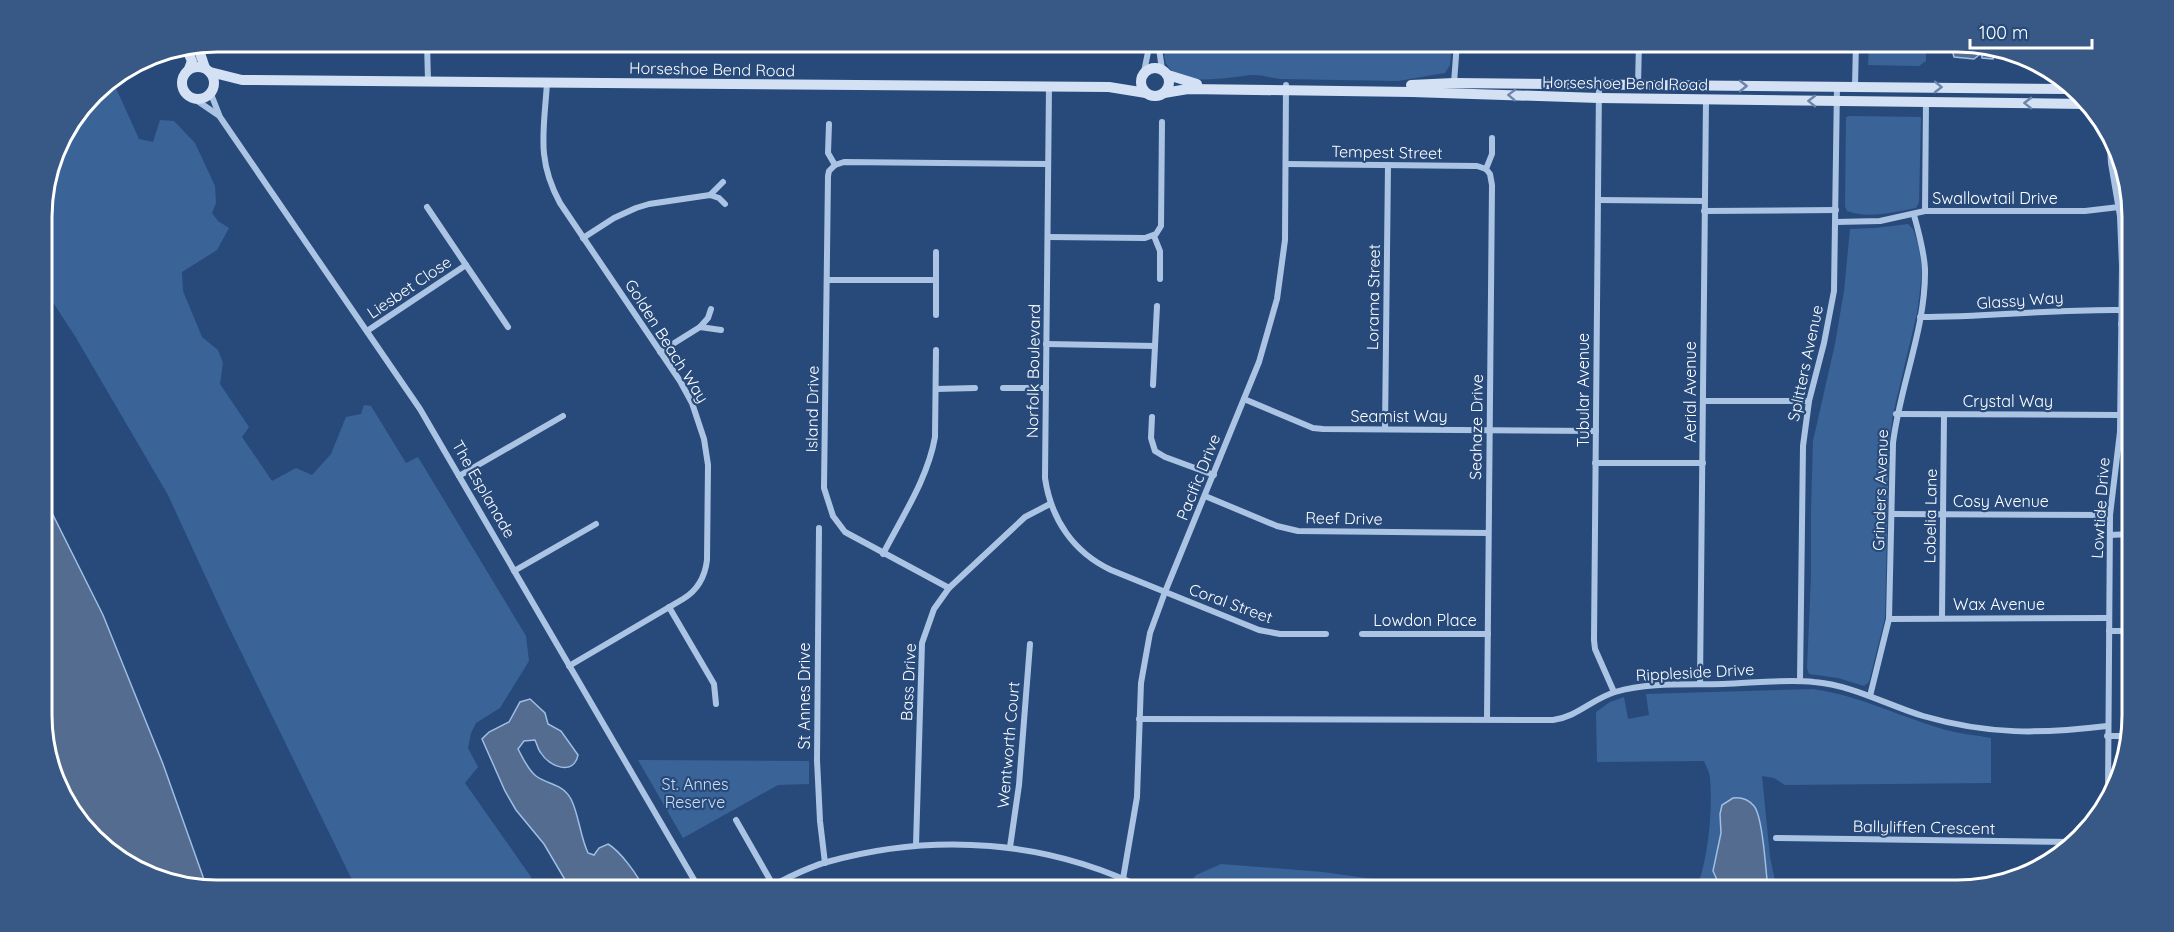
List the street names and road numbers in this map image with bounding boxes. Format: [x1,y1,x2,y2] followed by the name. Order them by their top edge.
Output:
[629,58,795,80] street label: Horseshoe Bend Road
[1542,72,1708,94] street label: Horseshoe Bend Road
[1331,141,1443,163] street label: Tempest Street
[1932,188,2058,208] street label: Swallowtail Drive
[1362,244,1384,350] street label: Lorama Street
[363,252,455,322] street label: Liesbet Close
[621,276,713,406] street label: Golden Beach Way
[1976,287,2064,313] street label: Glassy Way
[1783,303,1827,423] street label: Splitters Avenue
[1022,304,1044,438] street label: Norfolk Boulevard
[1573,333,1593,447] street label: Tubular Avenue
[1680,341,1700,443] street label: Aerial Avenue
[801,365,823,453] street label: Island Drive
[1465,374,1487,480] street label: Seahaze Drive
[1963,391,2053,411] street label: Crystal Way
[1350,406,1448,426] street label: Seamist Way
[1868,429,1892,551] street label: Grinders Avenue
[1172,431,1224,523] street label: Pacific Drive
[448,437,520,541] street label: The Esplanade
[2086,457,2114,559] street label: Lowtide Drive
[1919,469,1941,563] street label: Lobelia Lane
[1953,491,2049,511] street label: Cosy Avenue
[1305,507,1383,529] street label: Reef Drive
[1186,579,1276,627] street label: Coral Street
[1953,594,2045,614] street label: Wax Avenue
[1373,610,1477,630] street label: Lowdon Place
[794,642,814,750] street label: St Annes Drive
[896,643,920,721] street label: Bass Drive
[1635,659,1755,685] street label: Rippleside Drive
[992,681,1024,809] street label: Wentworth Court
[1853,816,1995,838] street label: Ballyliffen Crescent

